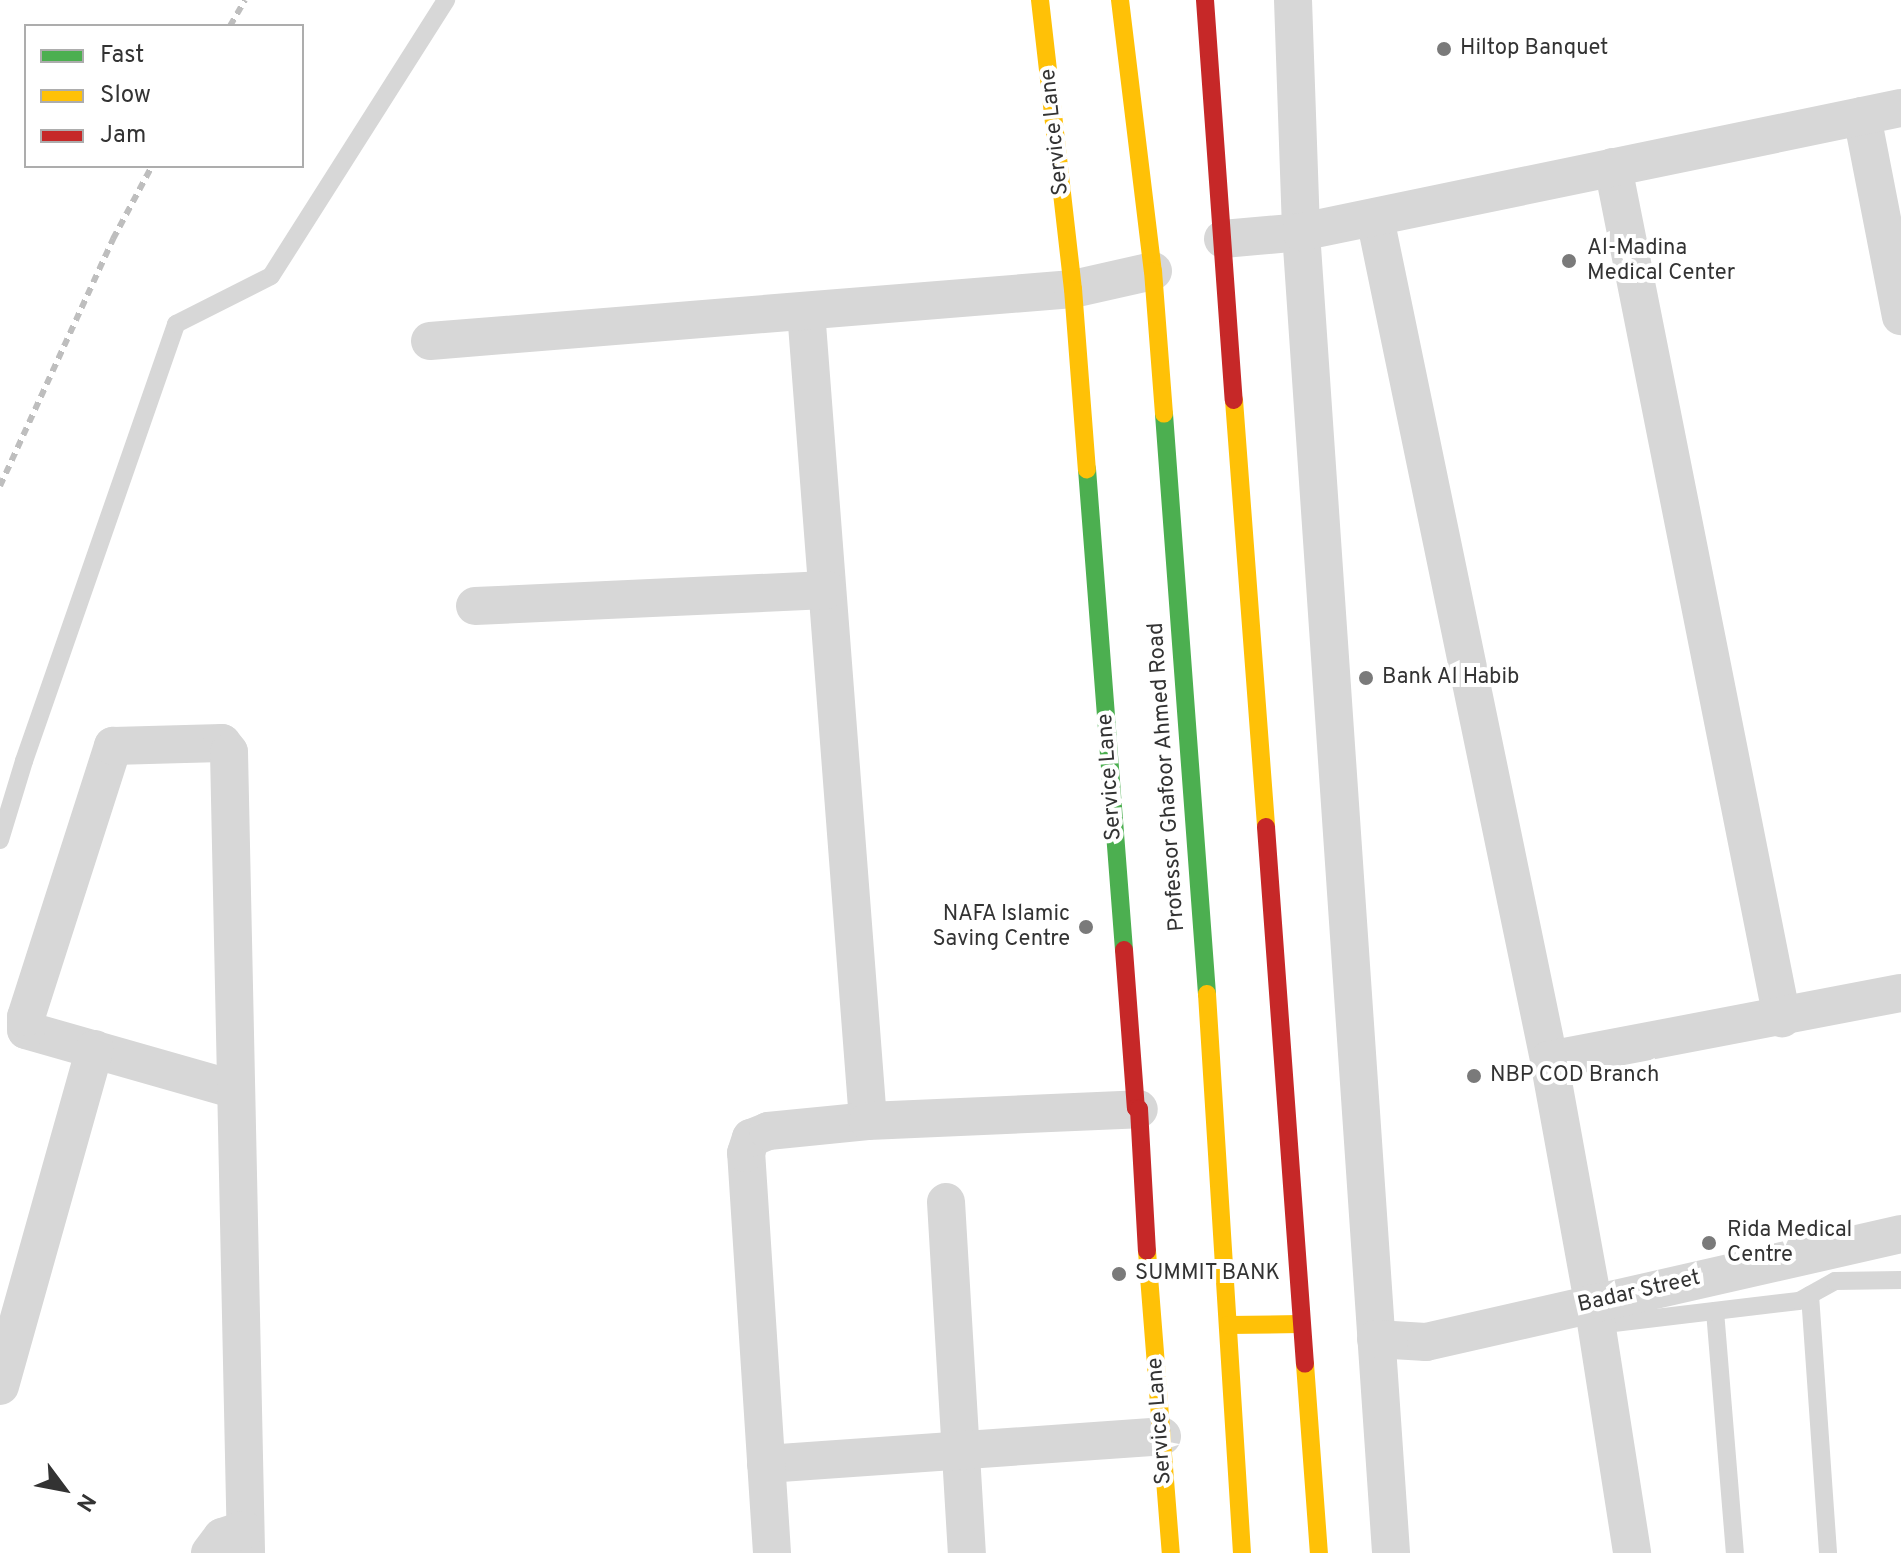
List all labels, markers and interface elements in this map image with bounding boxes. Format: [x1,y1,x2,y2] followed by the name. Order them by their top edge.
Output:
[24,24,304,168] legend
[1460,36,1608,62] place label: Hiltop Banquet
[1435,40,1453,58] marker: Hiltop Banquet
[100,41,144,71] text: Fast
[1035,67,1075,197] street label: Service Lane
[100,81,151,111] text: Slow
[100,121,146,151] text: Jam
[1587,235,1735,286] place label: Al-Madina Medical Center
[1558,250,1580,272] marker: Al-Madina Medical Center
[1143,621,1191,933] street label: Professor Ghafoor Ahmed Road
[1382,665,1520,691] place label: Bank Al Habib
[1357,669,1375,687] marker: Bank Al Habib
[1092,713,1128,841] street label: Service Lane
[932,901,1070,952] place label: NAFA Islamic Saving Centre
[1077,918,1095,936] marker: NAFA Islamic Saving Centre
[1490,1063,1659,1089] place label: NBP COD Branch
[1465,1067,1483,1085] marker: NBP COD Branch
[1727,1217,1852,1268] place label: Rida Medical Centre
[1698,1232,1720,1254] marker: Rida Medical Centre
[1135,1261,1281,1287] place label: SUMMIT BANK
[1110,1265,1128,1283] marker: SUMMIT BANK
[1575,1265,1703,1319] street label: Badar Street
[1142,1357,1178,1485] street label: Service Lane
[24,1449,104,1529] north arrow
[69,1488,100,1516] text: N

